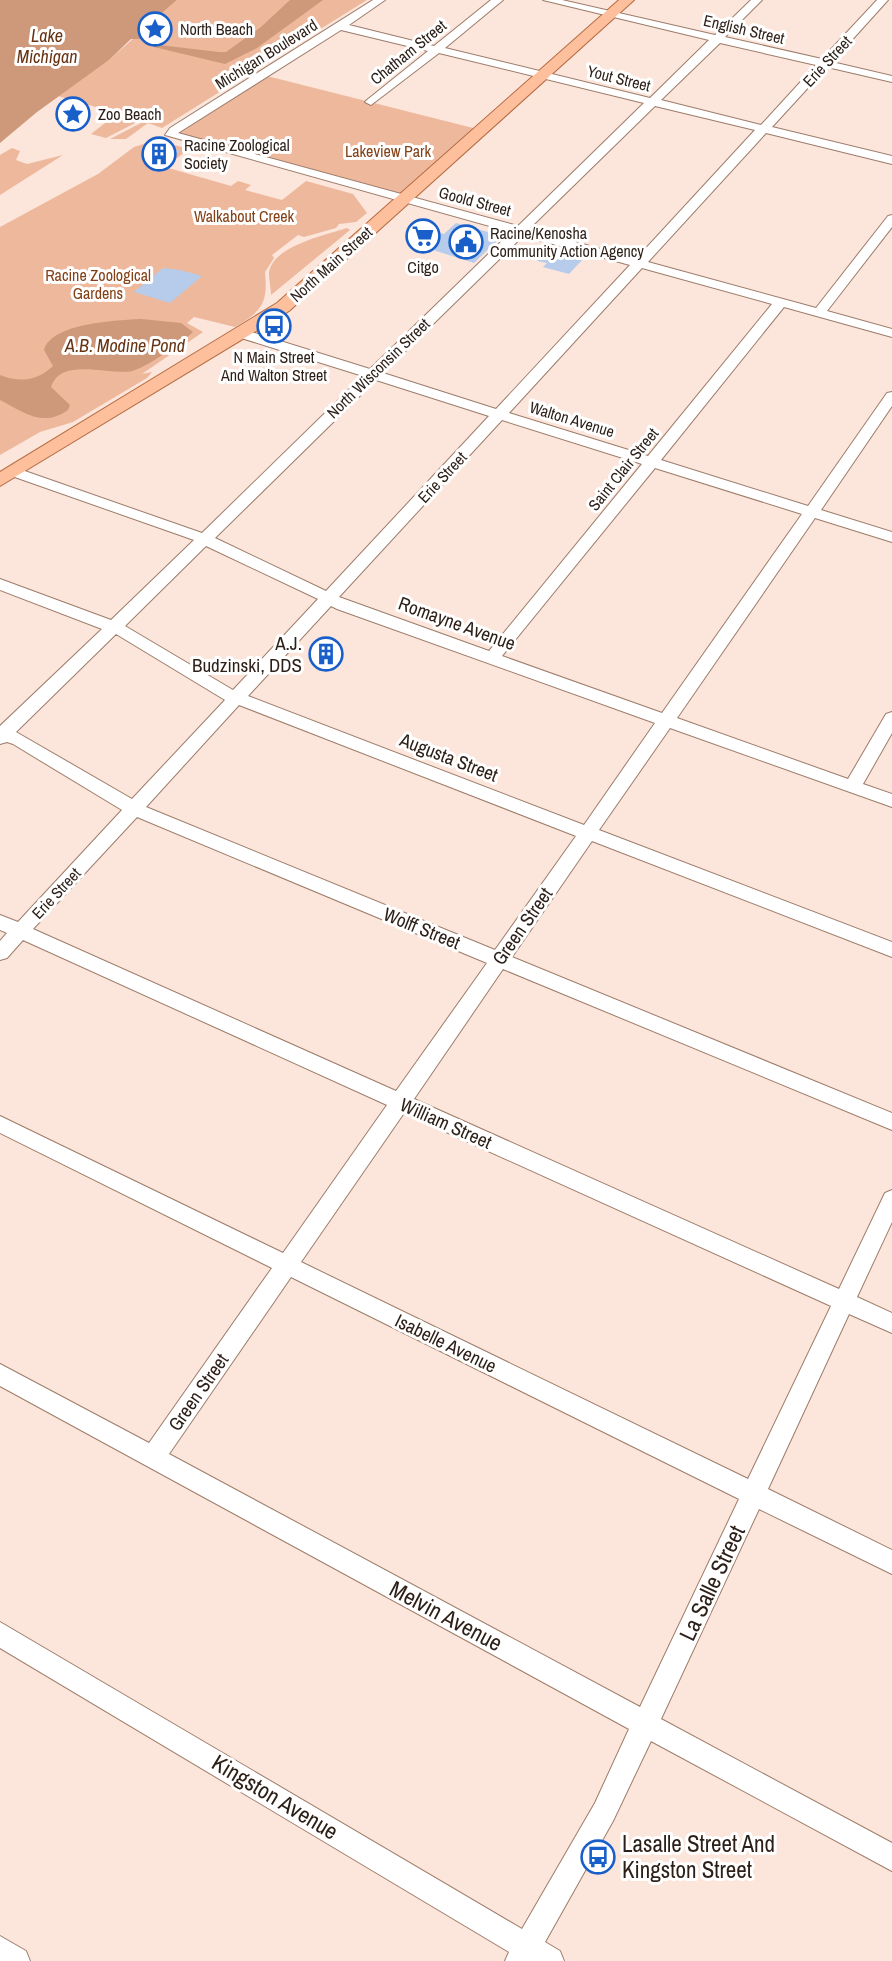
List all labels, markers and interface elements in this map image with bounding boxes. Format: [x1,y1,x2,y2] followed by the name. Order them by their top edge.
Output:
[701,9,787,49] street label: English Street
[136,10,174,48] place icon: North Beach
[211,14,321,94] street label: Michigan Boulevard
[365,14,451,89] street label: Chatham Street
[180,18,253,40] place label: North Beach
[17,23,77,69] water label: Lake Michigan
[798,30,857,91] street label: Erie Street
[585,60,653,97] street label: Yout Street
[54,95,92,133] place icon: Zoo Beach
[98,103,161,125] place label: Zoo Beach
[184,134,290,174] place label: Racine Zoological Society
[140,135,178,173] building icon: Racine Zoological Society
[345,140,431,162] park label: Lakeview Park
[437,181,514,221] street label: Goold Street
[194,205,295,227] park label: Walkabout Creek
[404,217,442,255] supermarket icon: Citgo
[285,221,377,307] street label: North Main Street
[490,222,644,262] place label: Racine/Kenosha Community Action Agency
[447,223,485,261] public building icon: Racine/Kenosha Community Action Agency
[407,256,439,278] place label: Citgo
[45,264,151,304] park label: Racine Zoological Gardens
[255,307,293,345] bus stop icon: N Main Street And Walton Street
[322,313,435,423] street label: North Wisconsin Street
[64,333,186,358] water label: A.B. Modine Pond
[220,346,327,386] place label: N Main Street And Walton Street
[527,396,617,442] street label: Walton Avenue
[583,423,663,515] street label: Saint Clair Street
[413,446,472,507] street label: Erie Street
[395,590,519,656] street label: Romayne Avenue
[192,630,302,678] place label: A.J. Budzinski, DDS
[307,635,345,673] building icon: A.J. Budzinski, DDS
[395,726,502,788] street label: Augusta Street
[27,862,86,923] street label: Erie Street
[486,881,559,970] street label: Green Street
[380,901,465,955] street label: Wolff Street
[396,1091,497,1155] street label: William Street
[391,1307,501,1379] street label: Isabelle Avenue
[162,1347,235,1436] street label: Green Street
[671,1520,752,1645] street label: La Salle Street
[384,1573,508,1658] street label: Melvin Avenue
[206,1747,344,1847] street label: Kingston Avenue
[622,1828,775,1885] place label: Lasalle Street And Kingston Street
[579,1838,617,1876] bus stop icon: Lasalle Street And Kingston Street

